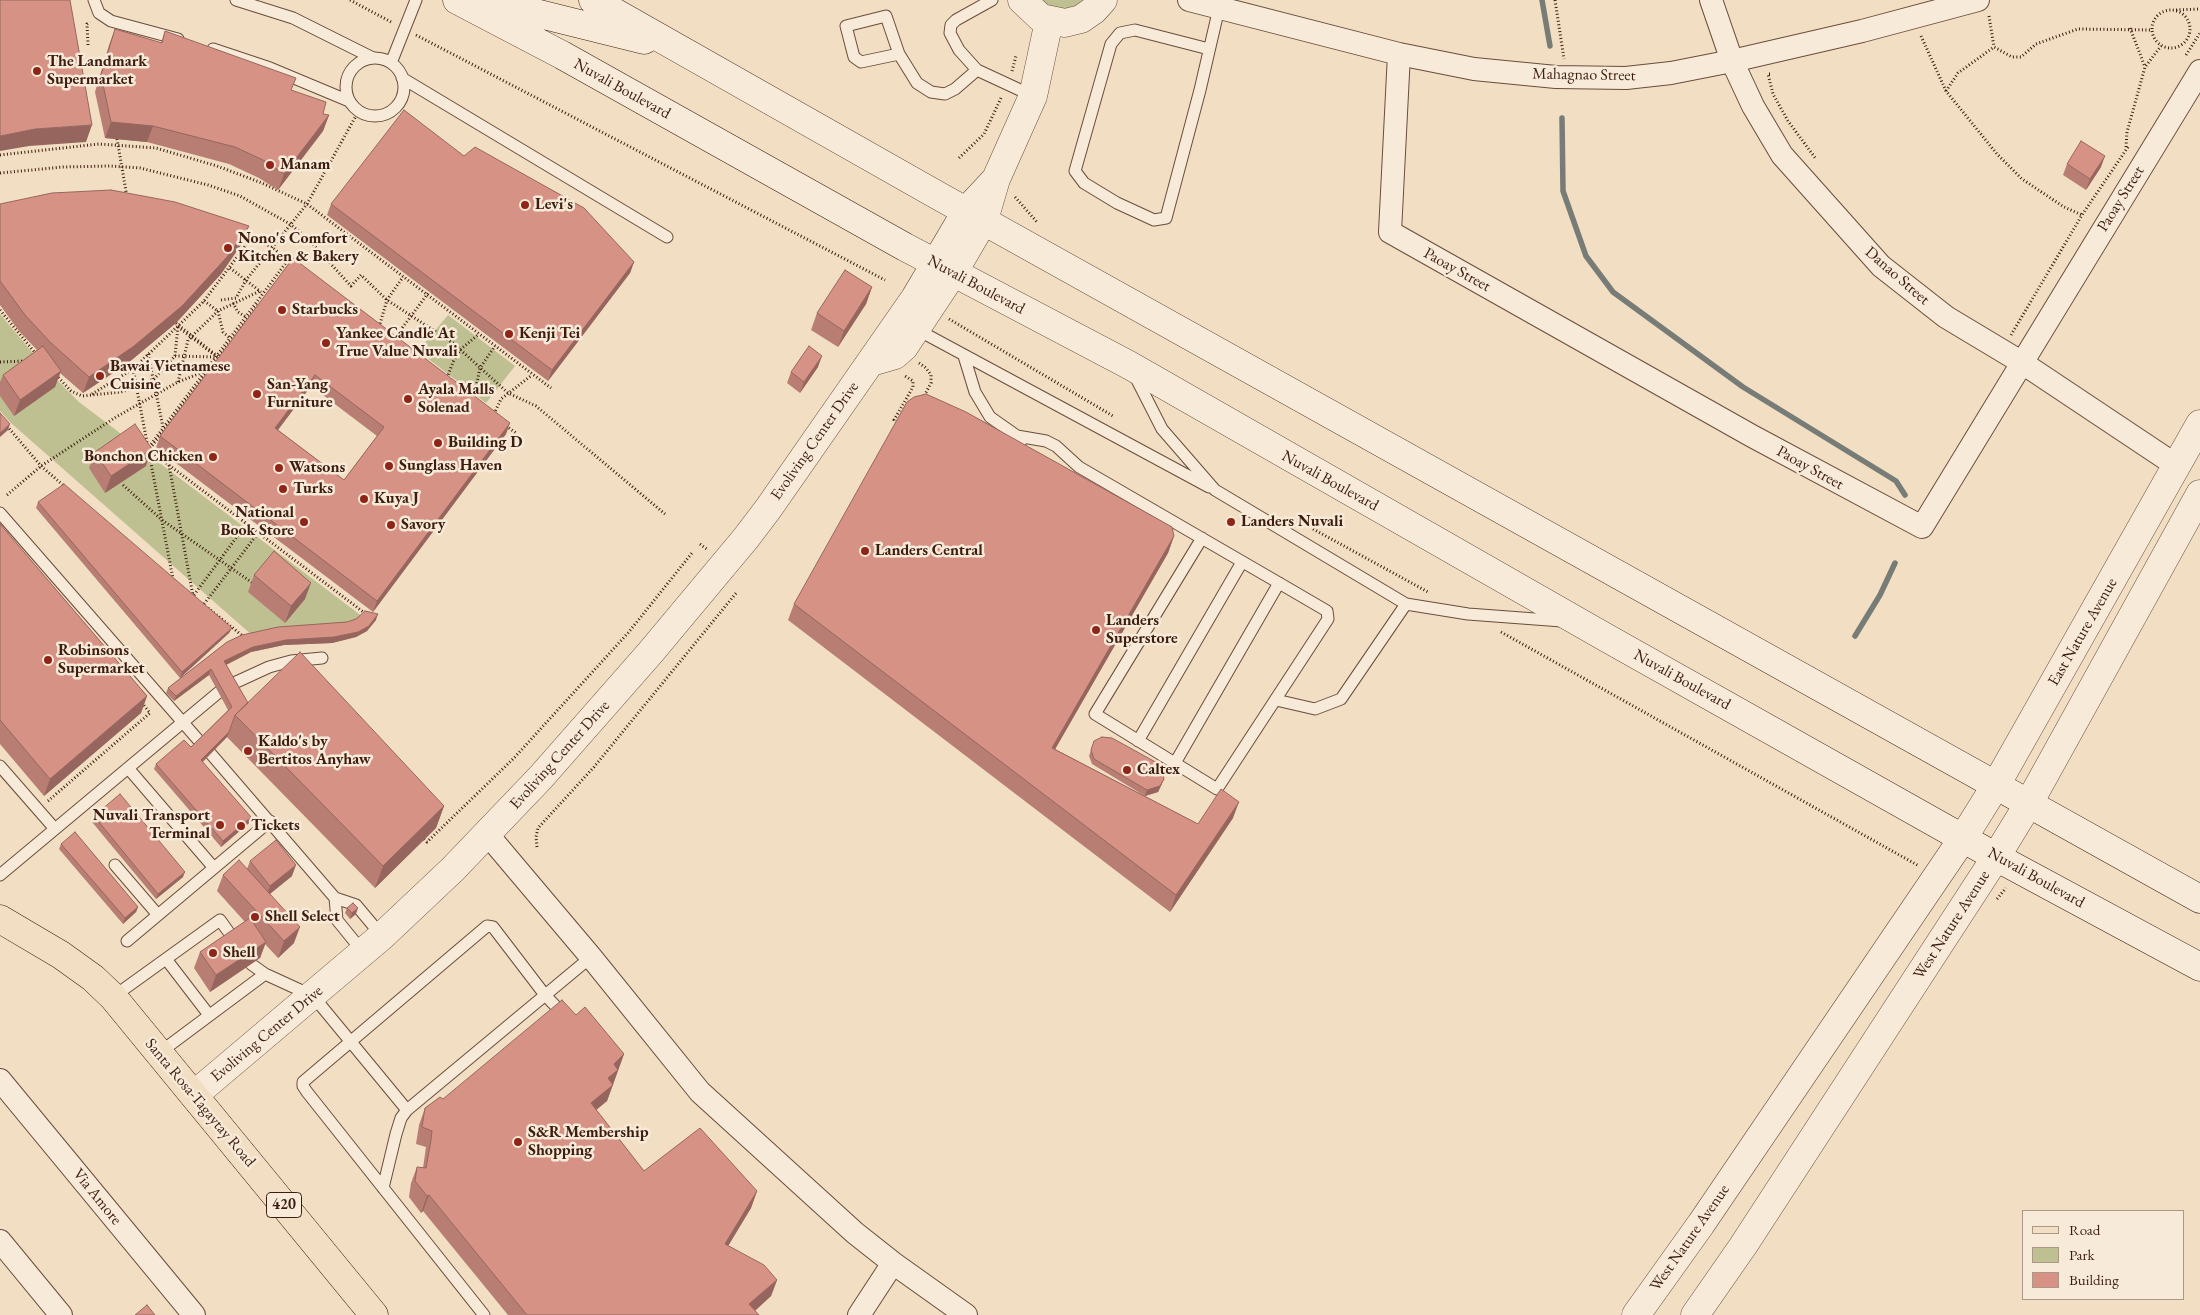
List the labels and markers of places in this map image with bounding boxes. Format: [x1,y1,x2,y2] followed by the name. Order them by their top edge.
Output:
[47,52,147,90] place label: The Landmark Supermarket
[31,65,43,77] marker: The Landmark Supermarket
[280,155,330,175] place label: Manam
[264,159,276,171] marker: Manam
[535,195,573,215] place label: Levi's
[519,199,531,211] marker: Levi's
[238,229,359,267] place label: Nono's Comfort Kitchen & Bakery
[222,242,234,254] marker: Nono's Comfort Kitchen & Bakery
[292,300,358,320] place label: Starbucks
[276,304,288,316] marker: Starbucks
[336,324,458,362] place label: Yankee Candle At True Value Nuvali
[519,324,580,344] place label: Kenji Tei
[503,328,515,340] marker: Kenji Tei
[320,337,332,349] marker: Yankee Candle At True Value Nuvali
[110,357,230,395] place label: Bawai Vietnamese Cuisine
[94,370,106,382] marker: Bawai Vietnamese Cuisine
[267,375,333,413] place label: San-Yang Furniture
[418,380,494,418] place label: Ayala Malls Solenad
[251,388,263,400] marker: San-Yang Furniture
[402,393,414,405] marker: Ayala Malls Solenad
[448,433,523,453] place label: Building D
[432,437,444,449] marker: Building D
[84,447,203,467] place label: Bonchon Chicken
[207,451,219,463] marker: Bonchon Chicken
[399,456,502,476] place label: Sunglass Haven
[289,458,345,478] place label: Watsons
[383,460,395,472] marker: Sunglass Haven
[273,462,285,474] marker: Watsons
[293,479,333,499] place label: Turks
[277,483,289,495] marker: Turks
[374,489,419,509] place label: Kuya J
[358,493,370,505] marker: Kuya J
[221,503,294,541] place label: National Book Store
[1241,512,1343,532] place label: Landers Nuvali
[401,515,445,535] place label: Savory
[298,516,310,528] marker: National Book Store
[1225,516,1237,528] marker: Landers Nuvali
[385,519,397,531] marker: Savory
[875,541,983,561] place label: Landers Central
[859,545,871,557] marker: Landers Central
[1106,611,1178,649] place label: Landers Superstore
[1090,624,1102,636] marker: Landers Superstore
[58,641,144,679] place label: Robinsons Supermarket
[42,654,54,666] marker: Robinsons Supermarket
[258,732,371,770] place label: Kaldo's by Bertitos Anyhaw
[242,745,254,757] marker: Kaldo's by Bertitos Anyhaw
[1137,760,1180,780] place label: Caltex
[1121,764,1133,776] marker: Caltex
[93,806,210,844] place label: Nuvali Transport Terminal
[251,816,300,836] place label: Tickets
[214,819,226,831] marker: Nuvali Transport Terminal
[235,820,247,832] marker: Tickets
[265,907,340,927] place label: Shell Select
[249,911,261,923] marker: Shell Select
[223,943,256,963] place label: Shell
[207,947,219,959] marker: Shell
[528,1123,649,1161] place label: S&R Membership Shopping
[512,1136,524,1148] marker: S&R Membership Shopping

